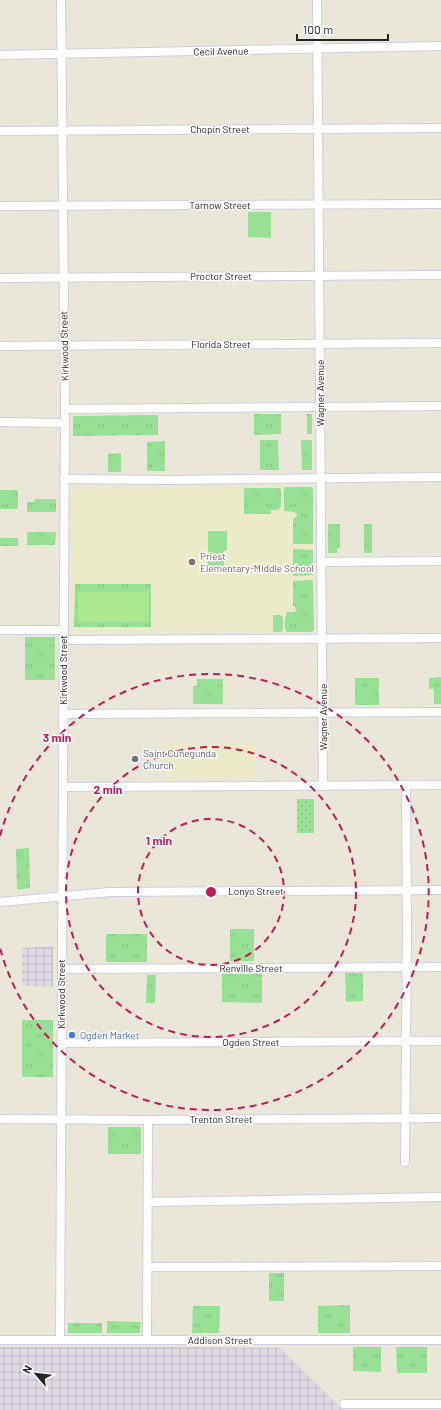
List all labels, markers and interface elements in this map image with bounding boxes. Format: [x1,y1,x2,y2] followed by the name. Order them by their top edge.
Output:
[297,16,388,42] scale bar
[303,22,333,36] text: 100 m
[193,45,249,57] street label: Cecil Avenue
[190,123,250,135] street label: Chopin Street
[189,199,251,211] street label: Tarnow Street
[190,270,252,282] street label: Proctor Street
[57,311,71,381] street label: Kirkwood Street
[191,338,251,350] street label: Florida Street
[314,360,326,426] street label: Wagner Avenue
[200,550,314,574] place label: Priest Elementary‑Middle School
[187,557,197,567] marker: Priest Elementary‑Middle School
[57,635,69,705] street label: Kirkwood Street
[317,684,329,750] street label: Wagner Avenue
[43,730,71,744] text: 3 min
[143,747,216,771] place label: Saint Cunegunda Church
[130,754,140,764] marker: Saint Cunegunda Church
[94,782,122,796] text: 2 min
[146,833,172,847] text: 1 min
[204,885,218,899] centre of rings
[228,885,284,897] street label: Lonyo Street
[55,959,67,1029] street label: Kirkwood Street
[219,962,283,974] street label: Renville Street
[80,1029,140,1041] place label: Ogden Market
[67,1030,77,1040] marker: Ogden Market
[223,1036,280,1048] street label: Ogden Street
[189,1113,253,1125] street label: Trenton Street
[188,1334,253,1346] street label: Addison Street
[16,1354,56,1394] north arrow
[19,1363,34,1375] text: N

